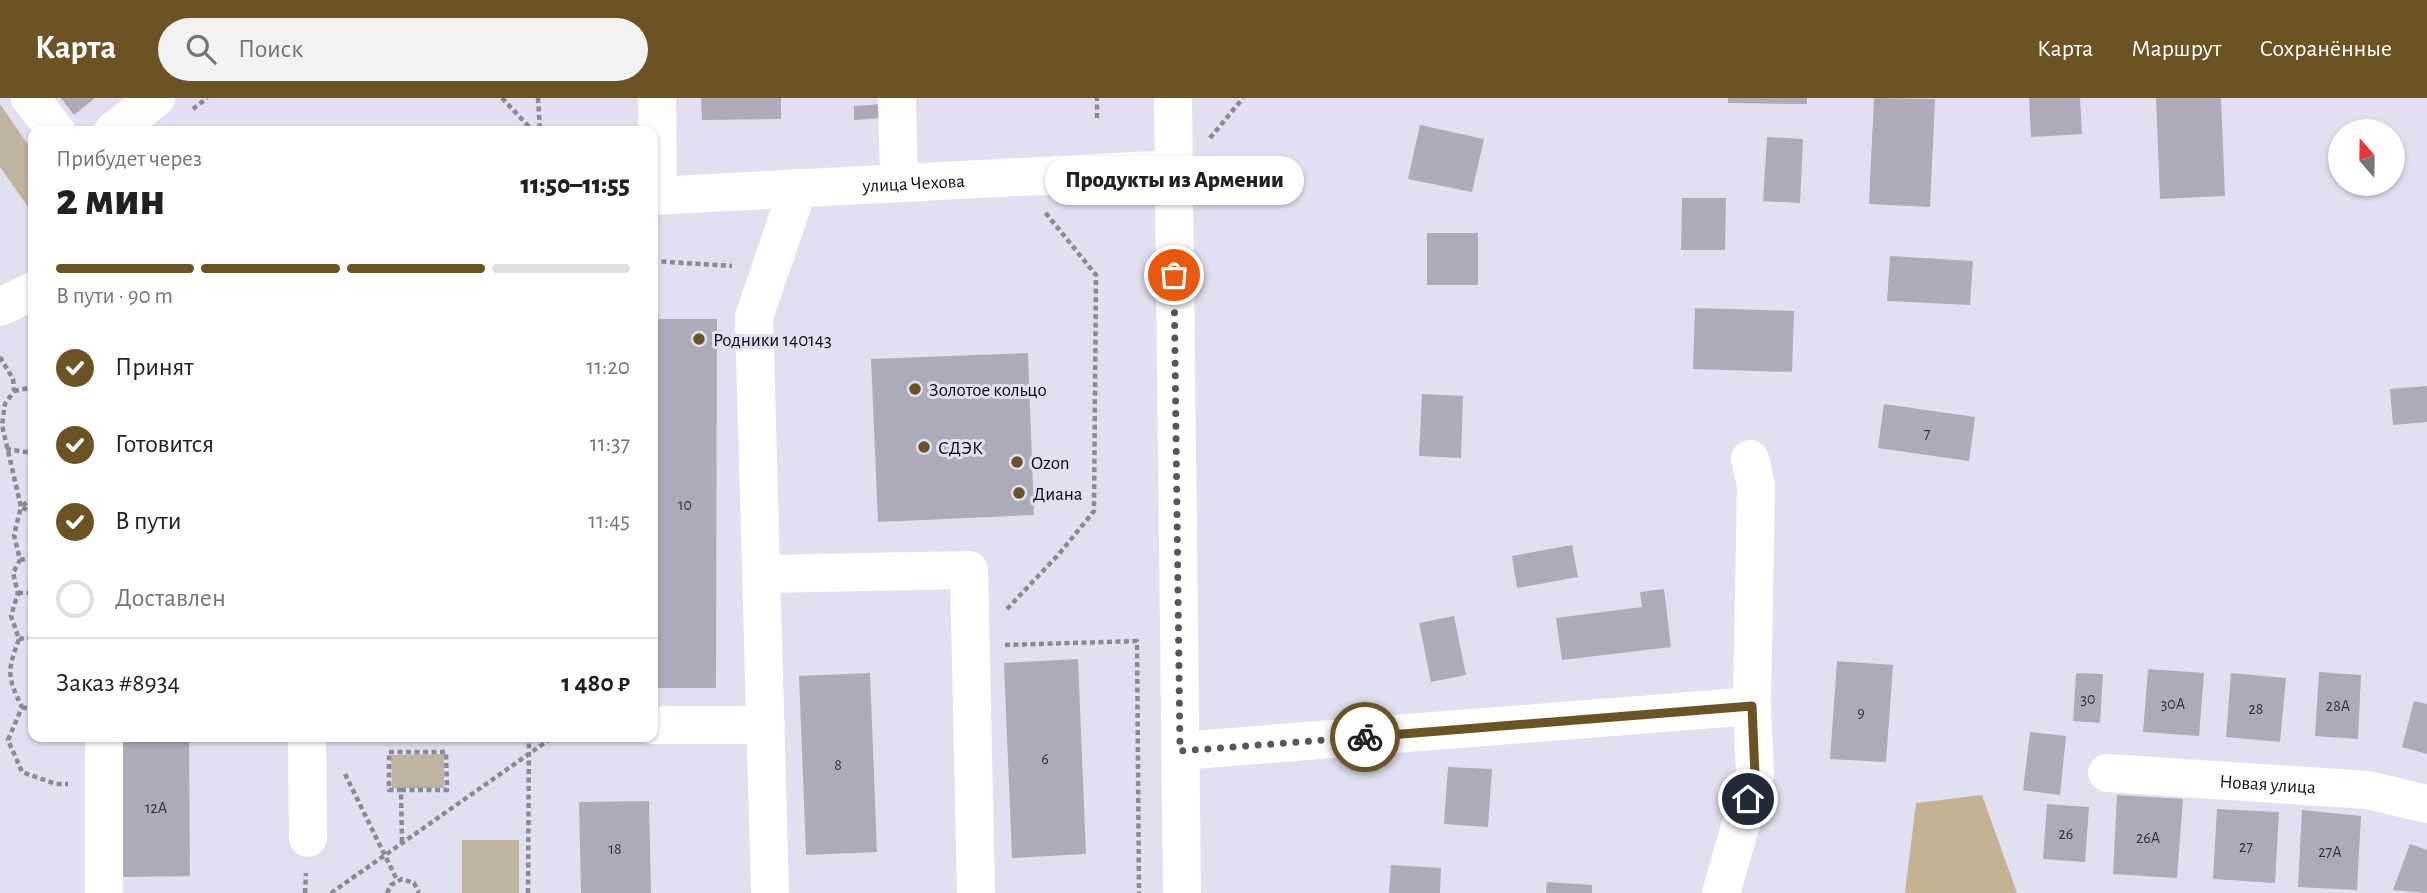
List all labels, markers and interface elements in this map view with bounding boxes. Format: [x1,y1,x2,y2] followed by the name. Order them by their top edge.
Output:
[158,18,648,81] search box
[182,30,220,68] icon: search
[35,32,116,65] text: Карта
[238,36,303,62] text: Поиск
[2037,37,2093,61] text: Карта
[2131,37,2221,61] text: Маршрут
[2259,37,2392,61] text: Сохранённые
[2328,119,2404,196] north arrow
[2328,119,2405,196] map controls
[56,148,202,171] text: Прибудет через
[1044,156,1304,205] callout: Продукты из Армении
[1065,169,1284,192] text: Продукты из Армении
[520,172,630,198] text: 11:50–11:55
[861,172,966,196] street label: улица Чехова
[56,177,165,223] text: 2 мин
[1144,245,1204,305] pin
[1155,256,1193,294] icon: bag
[56,285,173,308] text: В пути · 90 m
[691,331,707,347] marker: Родники 140143
[713,331,832,350] place label: Родники 140143
[56,349,94,387] icon: check
[115,354,194,380] text: Принят
[586,356,630,379] text: 11:20
[907,381,923,397] marker: Золотое кольцо
[929,381,1047,400] place label: Золотое кольцо
[56,426,94,464] icon: check
[1924,426,1931,442] house number: 7
[115,431,214,457] text: Готовится
[590,433,630,456] text: 11:37
[916,439,932,455] marker: СДЭК
[938,439,983,458] place label: СДЭК
[1009,454,1025,470] marker: Ozon
[1031,454,1070,473] place label: Ozon
[1011,485,1027,501] marker: Диана
[1033,485,1083,504] place label: Диана
[678,497,692,513] house number: 10
[56,503,94,541] icon: check
[115,508,181,534] text: В пути
[588,510,630,533] text: 11:45
[115,585,226,611] text: Доставлен
[56,670,180,696] text: Заказ #8934
[561,670,630,696] text: 1 480 ₽
[2080,691,2096,707] house number: 30
[2161,696,2186,712] house number: 30А
[2326,698,2351,714] house number: 28А
[2249,701,2263,717] house number: 28
[1330,702,1400,772] courier
[1857,705,1865,721] house number: 9
[1346,718,1384,756] icon: bike
[1041,751,1049,767] house number: 6
[834,757,842,773] house number: 8
[1718,769,1778,829] pin
[2219,772,2317,798] street label: Новая улица
[1729,780,1767,818] icon: home
[145,800,168,816] house number: 12А
[2059,826,2073,842] house number: 26
[2136,830,2161,846] house number: 26А
[2239,839,2253,855] house number: 27
[608,841,622,857] house number: 18
[2318,844,2342,860] house number: 27А

